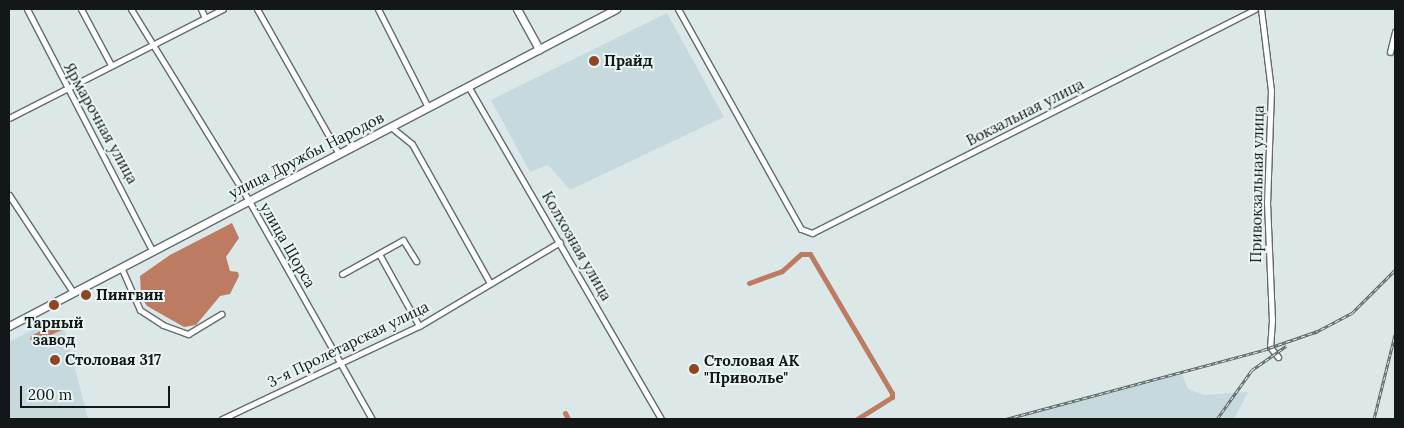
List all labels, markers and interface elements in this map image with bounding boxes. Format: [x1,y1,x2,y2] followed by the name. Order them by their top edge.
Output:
[604,52,653,70] place label: Прайд
[588,55,600,67] marker: Прайд
[60,59,142,187] street label: Ярмарочная улица
[963,75,1087,149] street label: Вокзальная улица
[1247,105,1267,263] street label: Привокзальная улица
[225,108,387,202] street label: улица Дружбы Народов
[538,188,616,304] street label: Колхозная улица
[256,199,320,291] street label: улица Щорса
[96,286,164,304] place label: Пингвин
[80,289,92,301] marker: Пингвин
[264,297,432,391] street label: 3-я Пролетарская улица
[48,299,60,311] marker: Тарный завод
[25,313,83,348] place label: Тарный завод
[65,351,161,369] place label: Столовая 317
[704,351,799,386] place label: Столовая АК "Приволье"
[49,354,61,366] marker: Столовая 317
[688,363,700,375] marker: Столовая АК "Приволье"
[22,376,172,408] scale bar
[28,385,72,404] text: 200 m

